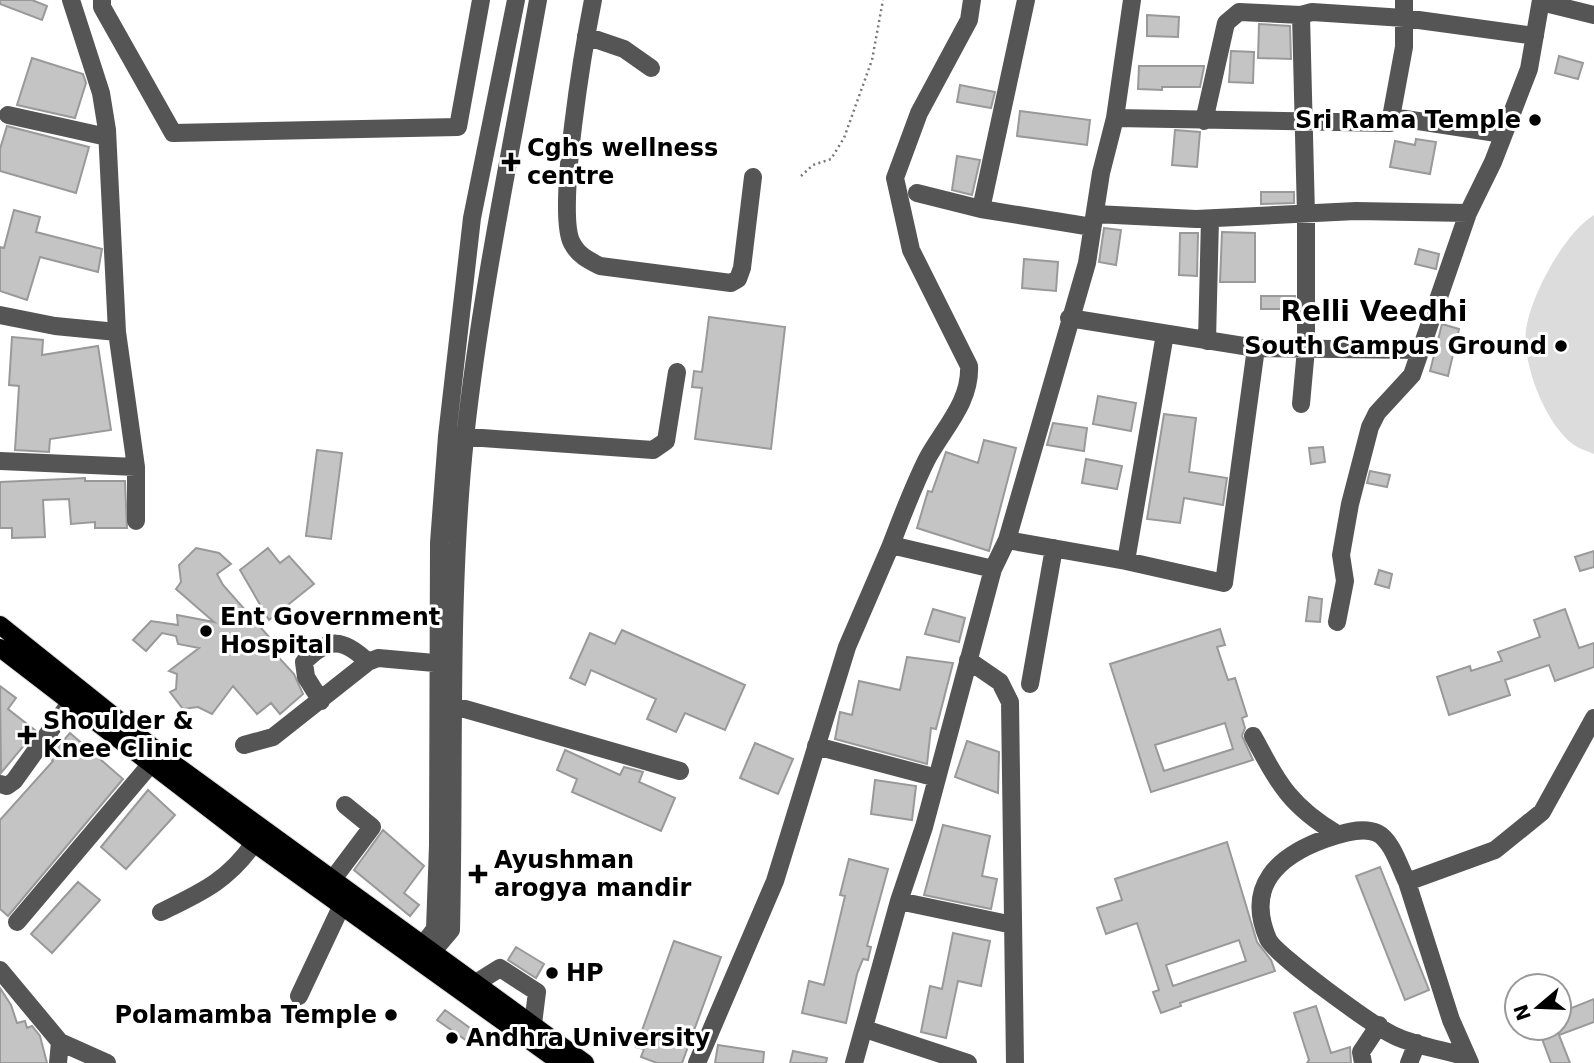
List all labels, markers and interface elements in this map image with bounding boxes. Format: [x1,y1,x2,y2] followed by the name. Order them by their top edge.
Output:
[1295,106,1521,134] place label: Sri Rama Temple
[1527,112,1543,128] marker: Sri Rama Temple
[527,134,718,190] place label: Cghs wellness centre
[501,152,521,172] marker: Cghs wellness centre
[1281,295,1467,328] district label: Relli Veedhi
[1244,332,1547,360] place label: South Campus Ground
[1553,338,1569,354] marker: South Campus Ground
[220,603,440,659] place label: Ent Government Hospital
[198,623,214,639] marker: Ent Government Hospital
[43,707,194,763] place label: Shoulder & Knee Clinic
[17,725,37,745] marker: Shoulder & Knee Clinic
[494,846,692,902] place label: Ayushman arogya mandir
[468,864,488,884] marker: Ayushman arogya mandir
[566,959,604,987] place label: HP
[544,965,560,981] marker: HP
[1503,972,1573,1042] north arrow
[114,1001,377,1029] place label: Polamamba Temple
[1509,1001,1535,1024] text: N
[383,1007,399,1023] marker: Polamamba Temple
[466,1024,711,1052] place label: Andhra University
[444,1030,460,1046] marker: Andhra University

